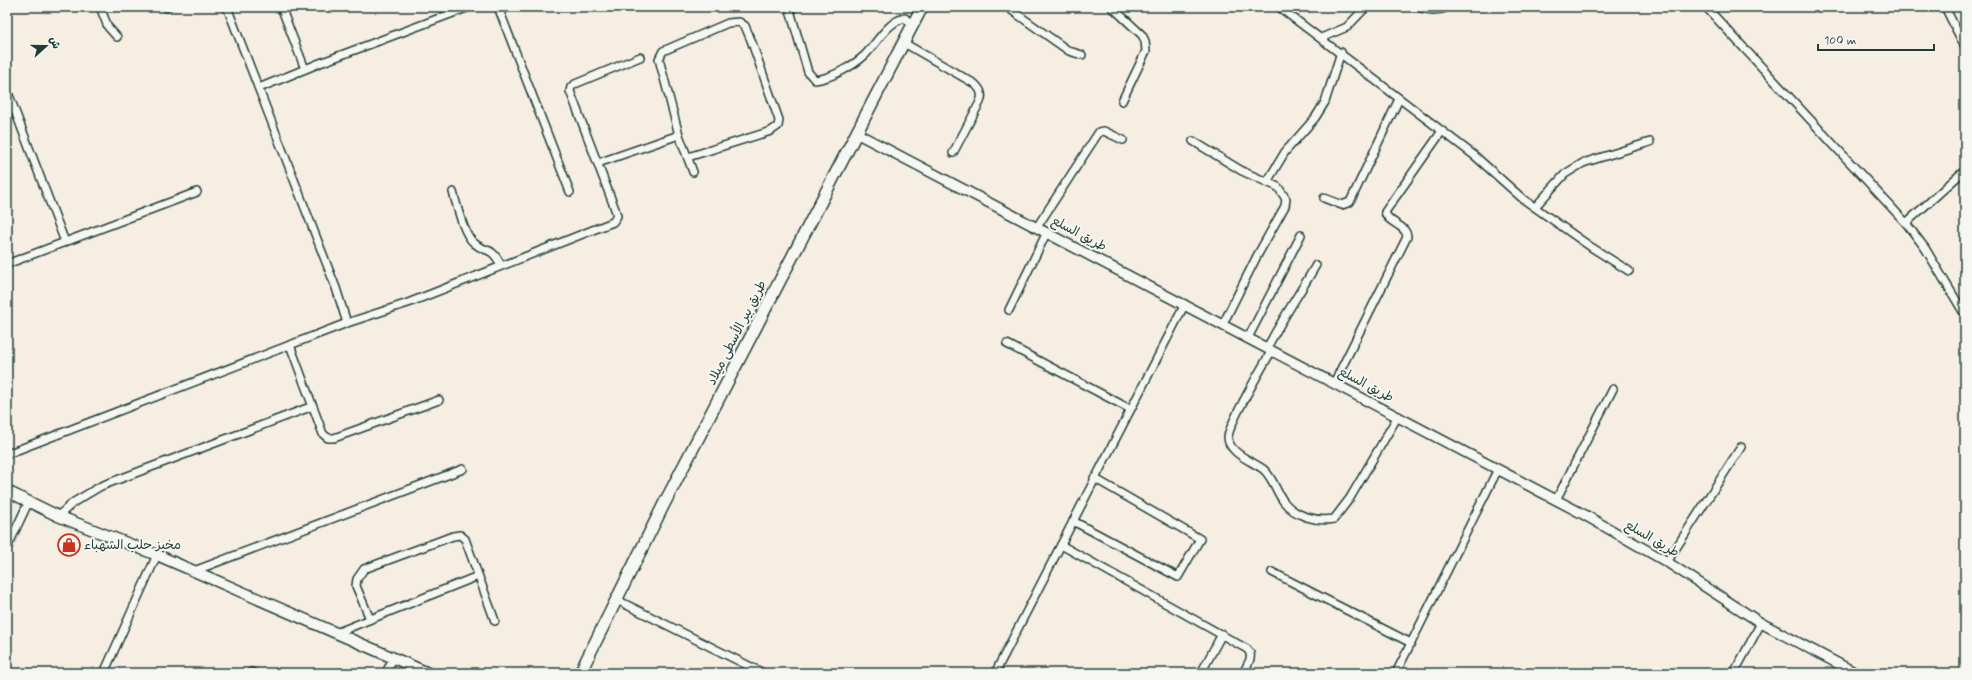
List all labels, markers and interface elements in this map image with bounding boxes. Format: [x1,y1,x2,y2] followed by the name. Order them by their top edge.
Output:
[26,26,66,66] north arrow
[1818,26,1934,52] scale bar
[1824,33,1856,49] text: 100 m
[46,35,63,51] text: ش
[1048,212,1110,256] street label: طريق السلع
[702,277,771,388] street label: طريق بير الأسطى ميلاد
[1335,363,1397,407] street label: طريق السلع
[1621,517,1682,562] street label: طريق السلع
[56,532,82,558] shop icon: مخبز حلب الشهباء
[84,537,181,554] place label: مخبز حلب الشهباء

